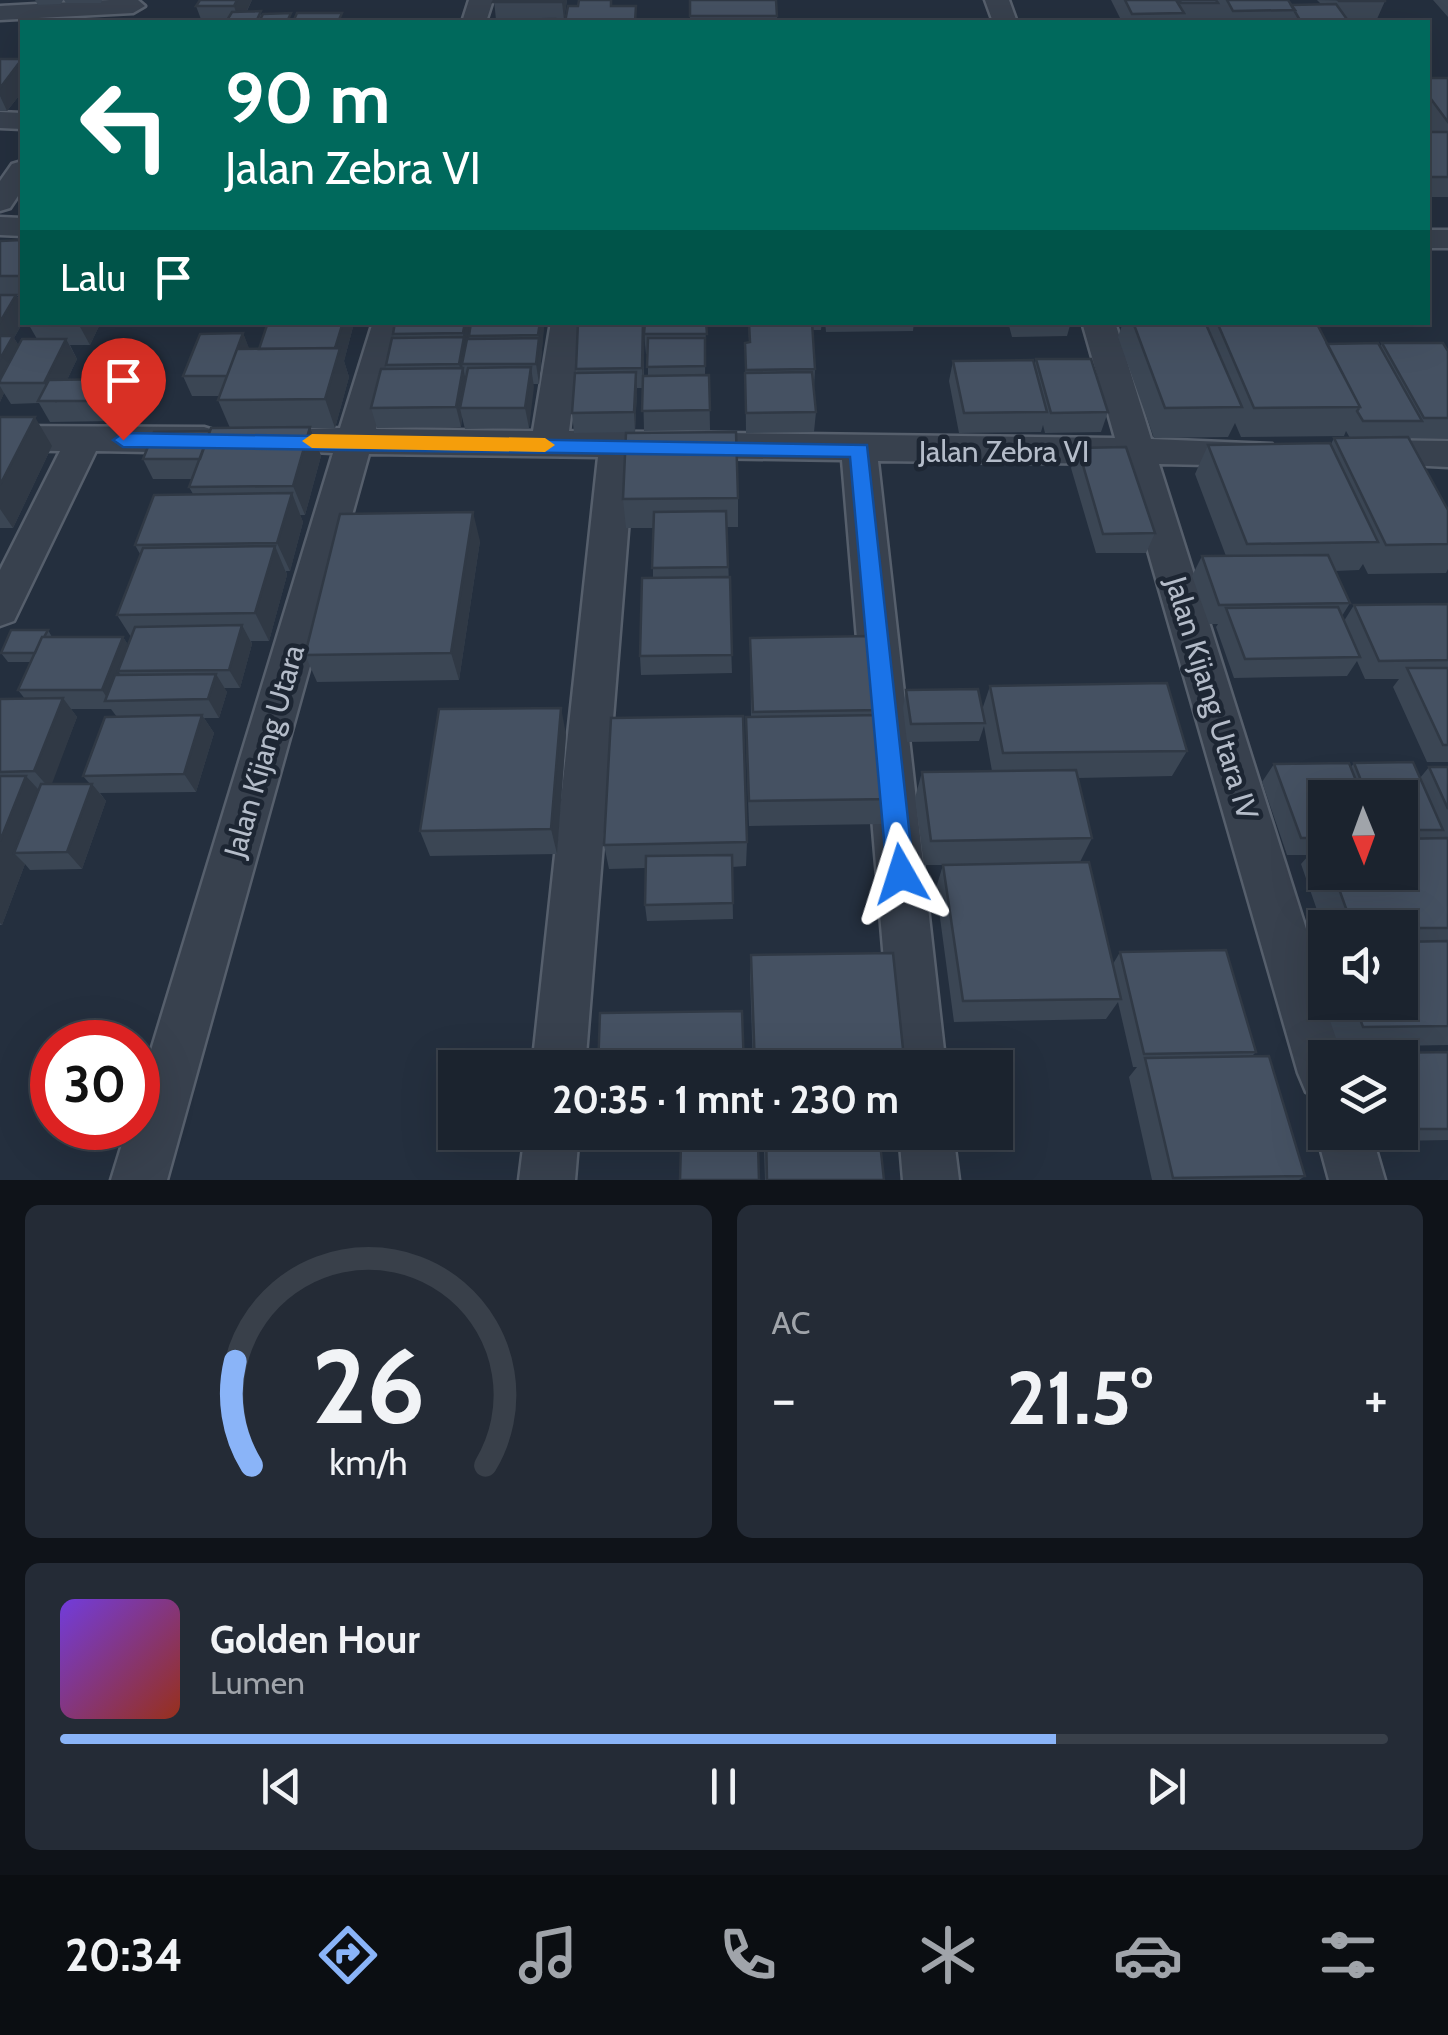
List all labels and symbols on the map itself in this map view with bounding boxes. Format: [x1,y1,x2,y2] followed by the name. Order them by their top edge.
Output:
[81,338,166,441] pin
[918,433,1089,470] street label: Jalan Zebra VI
[1157,571,1267,825] street label: Jalan Kijang Utara IV
[216,640,312,863] street label: Jalan Kijang Utara
[1308,780,1418,890] north arrow
[849,822,953,926] position arrow
[30,1020,160,1150] speed limit sign: 30

